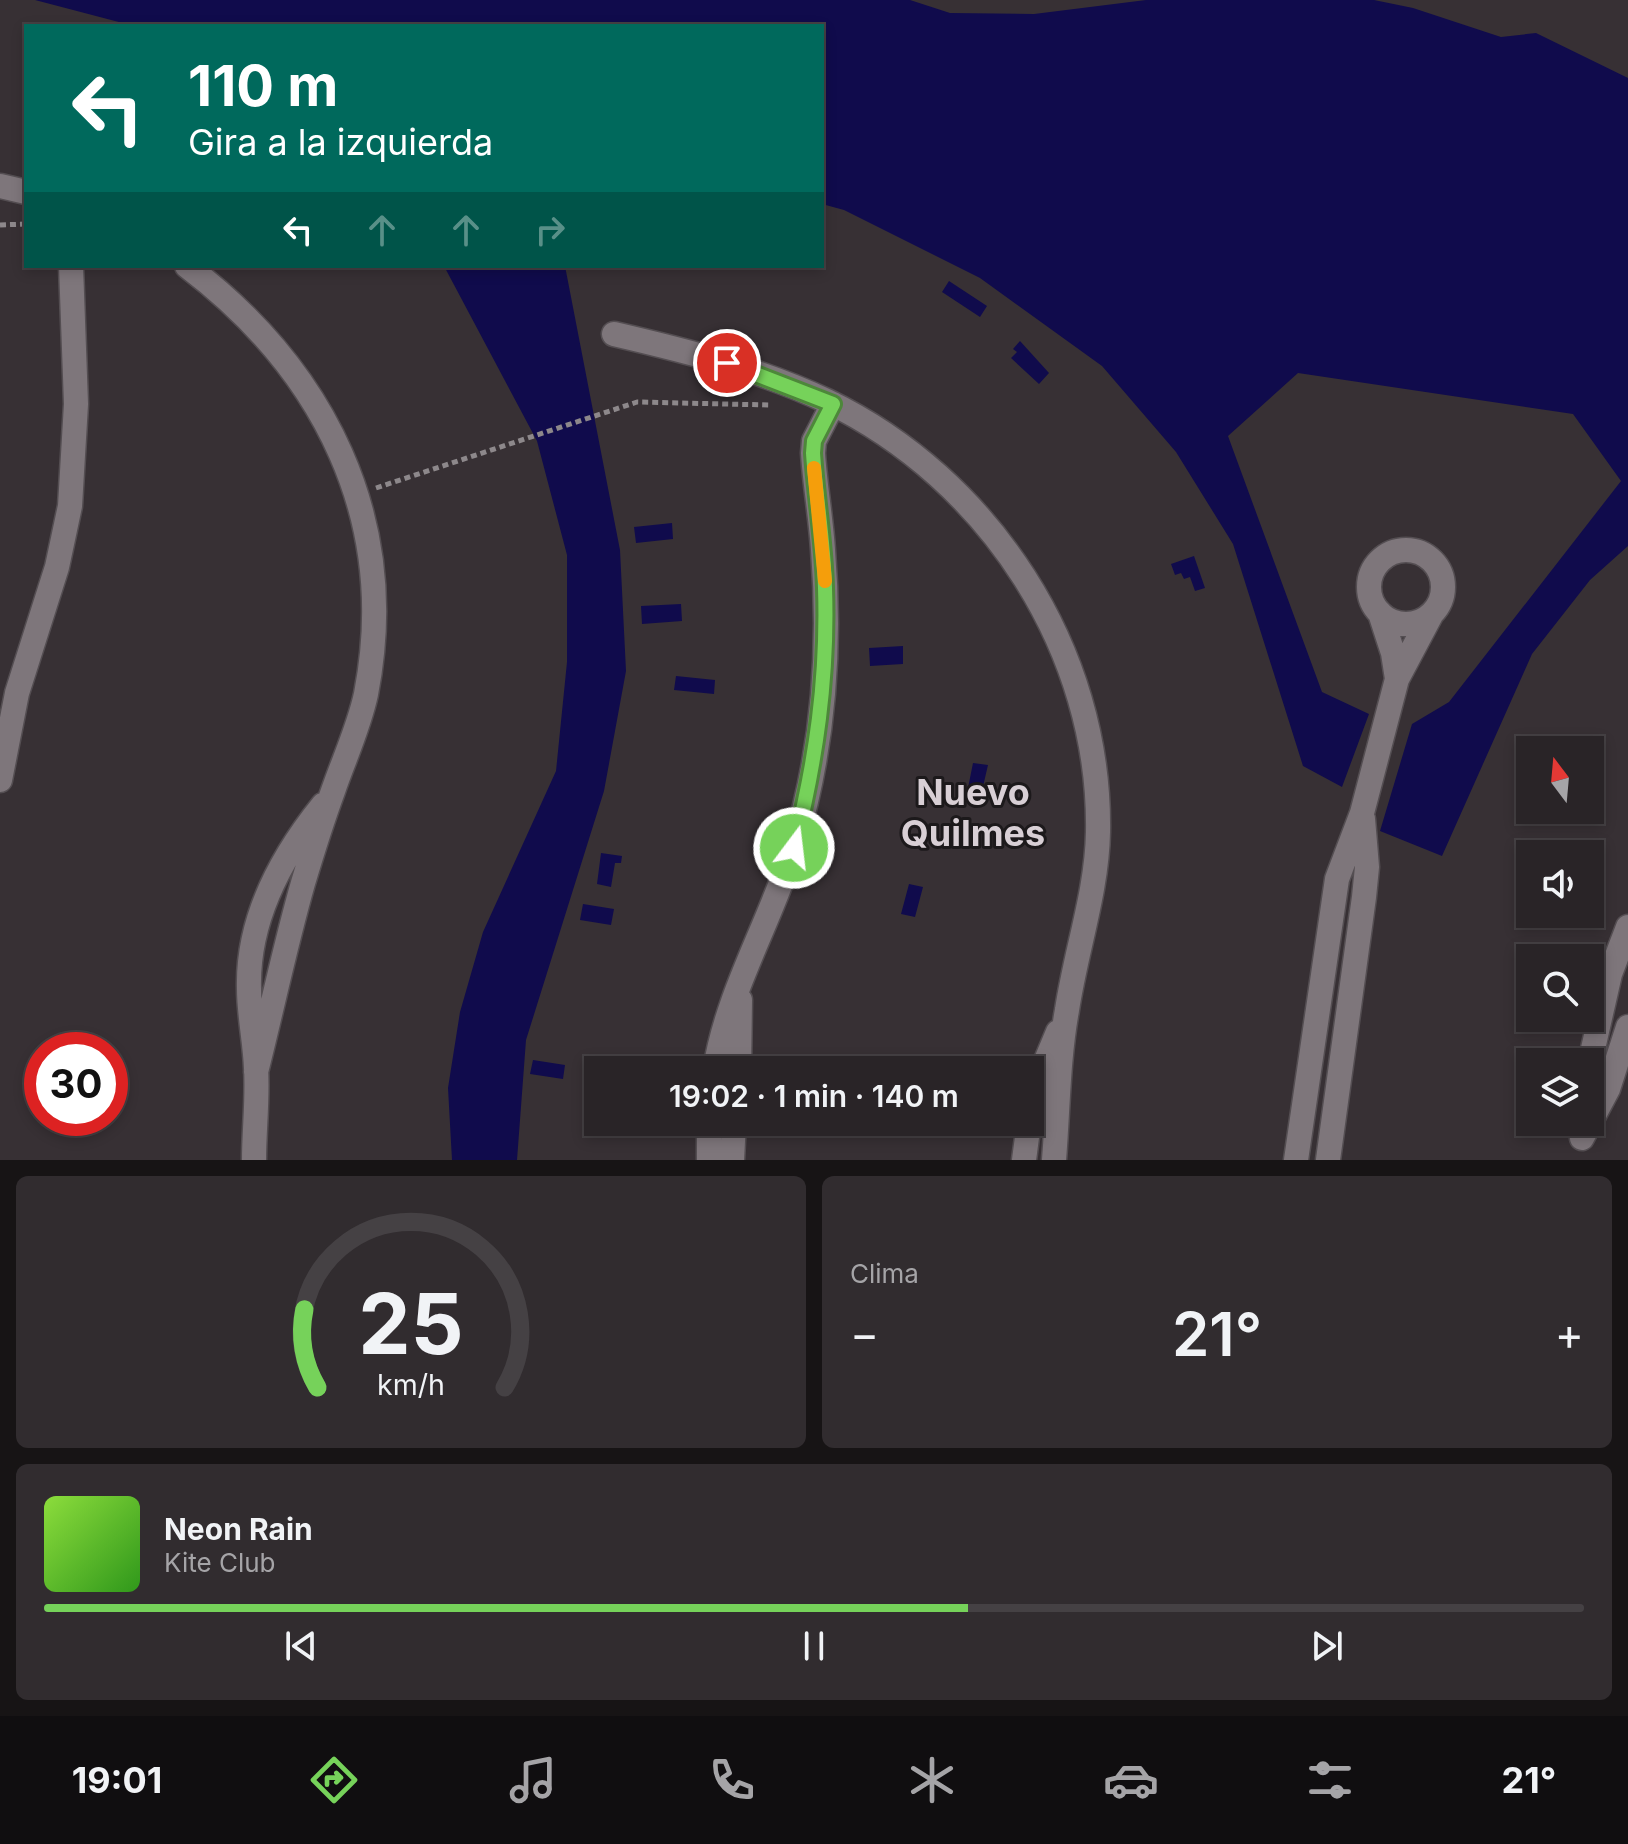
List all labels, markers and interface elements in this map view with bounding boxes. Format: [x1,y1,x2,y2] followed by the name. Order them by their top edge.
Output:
[188,52,338,120] text: 110 m
[56,56,160,160] icon: left
[188,120,493,164] text: Gira a la izquierda
[276,208,320,252] icon: left
[360,208,404,252] icon: ahead
[444,208,488,252] icon: ahead
[528,208,572,252] icon: right
[693,329,761,397] pin
[705,341,749,385] icon: arrive
[1516,736,1604,824] north arrow
[1516,736,1604,1136] map controls
[901,770,1045,855] district label: Nuevo Quilmes
[752,806,836,890] position arrow
[1516,840,1604,928] button: sound
[1516,944,1604,1032] button: search
[24,1032,128,1136] speed limit sign: 30
[1516,1048,1604,1136] button: layers
[669,1078,959,1114] text: 19:02 · 1 min · 140 m
[850,1258,919,1289] text: Clima
[358,1273,464,1374] text: 25
[1172,1298,1262,1370] text: 21°
[850,1307,879,1361] text: −
[1555,1307,1584,1361] text: +
[377,1367,445,1402] text: km/h
[164,1511,313,1547] text: Neon Rain
[164,1547,275,1578] text: Kite Club
[279,1624,323,1668] icon: previous
[792,1624,836,1668] icon: pause
[1305,1624,1349,1668] icon: next
[306,1752,362,1808] icon: directions
[505,1752,561,1808] icon: music
[704,1752,760,1808] icon: phone
[904,1752,960,1808] icon: climate
[1103,1752,1159,1808] icon: car
[1302,1752,1358,1808] icon: filters
[72,1758,162,1802] text: 19:01
[1502,1758,1556,1802] text: 21°

